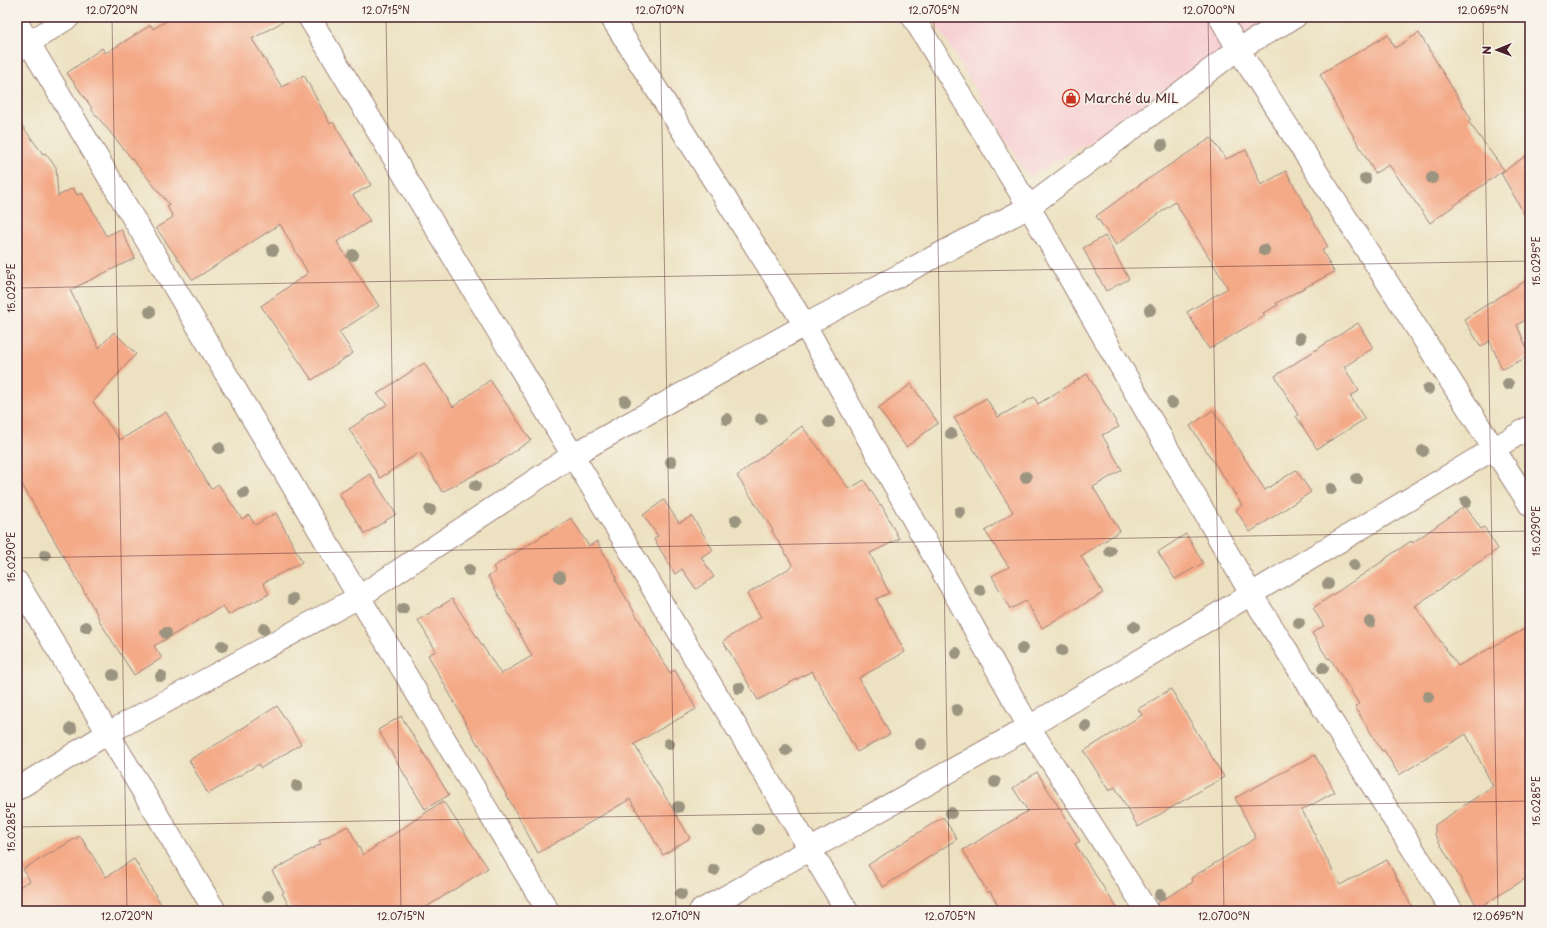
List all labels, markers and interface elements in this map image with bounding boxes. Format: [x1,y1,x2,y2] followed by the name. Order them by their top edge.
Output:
[86,2,138,17] text: 12.0720°N
[362,2,410,17] text: 12.0715°N
[636,2,685,17] text: 12.0710°N
[908,2,960,17] text: 12.0705°N
[1183,2,1235,17] text: 12.0700°N
[1457,2,1509,17] text: 12.0695°N
[1477,30,1517,70] north arrow
[1478,45,1495,55] text: N
[1061,88,1081,108] shop icon: Marché du MIL
[1084,88,1179,107] place label: Marché du MIL
[1528,236,1543,286] text: 15.0295°E
[3,263,18,313] text: 15.0295°E
[1528,506,1543,556] text: 15.0290°E
[3,532,18,582] text: 15.0290°E
[1528,776,1543,826] text: 15.0285°E
[3,802,18,852] text: 15.0285°E
[101,908,153,923] text: 12.0720°N
[377,908,425,923] text: 12.0715°N
[652,908,701,923] text: 12.0710°N
[924,908,976,923] text: 12.0705°N
[1198,908,1250,923] text: 12.0700°N
[1472,908,1524,923] text: 12.0695°N

